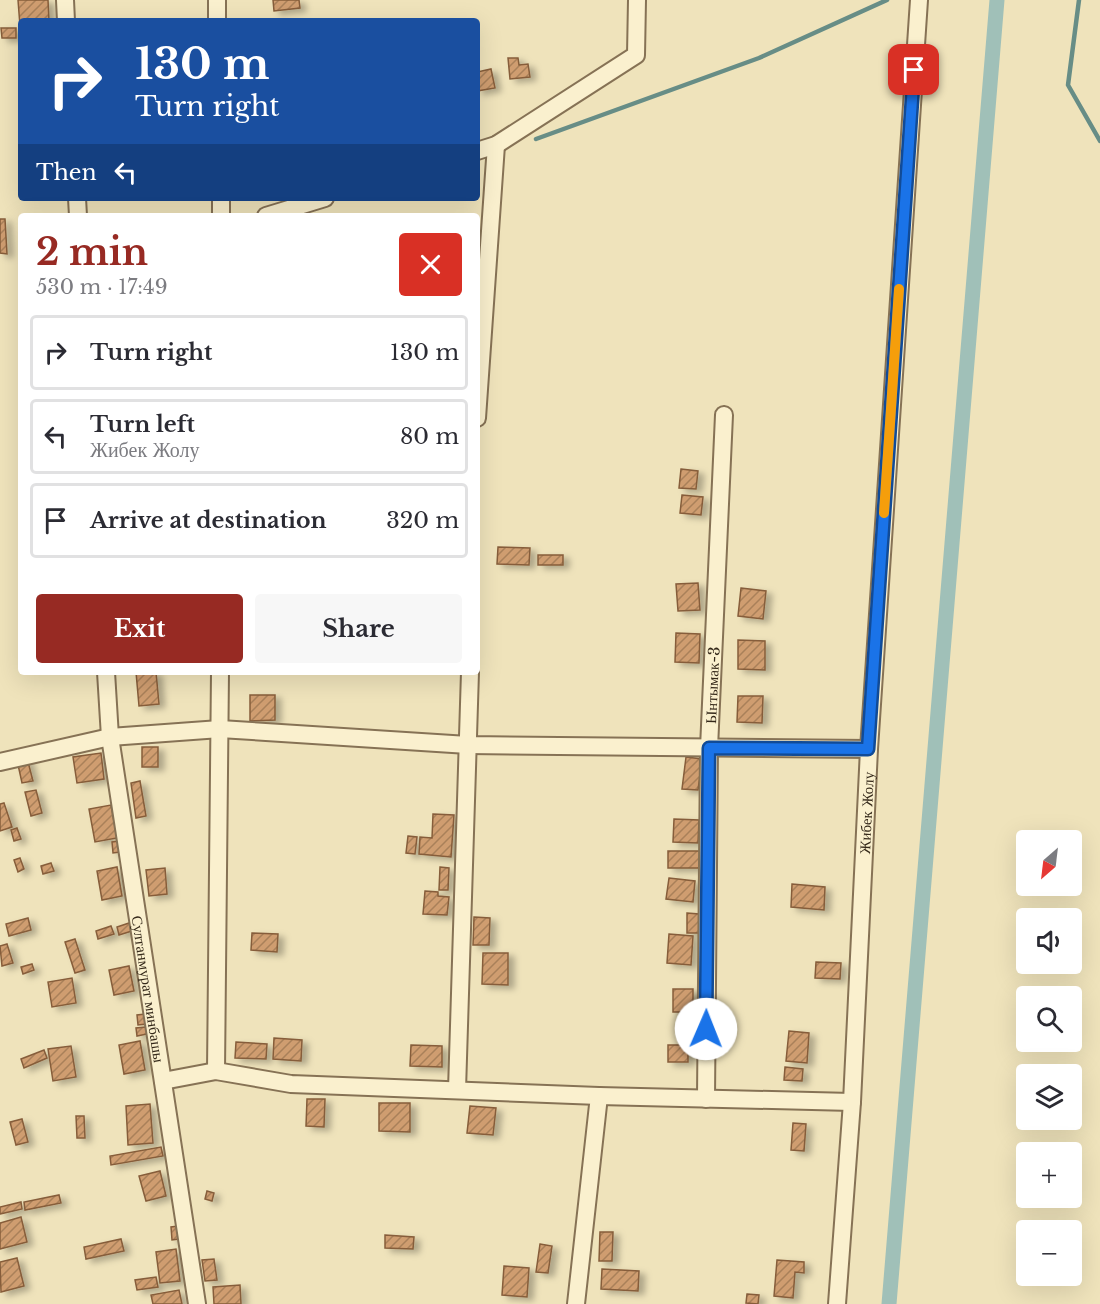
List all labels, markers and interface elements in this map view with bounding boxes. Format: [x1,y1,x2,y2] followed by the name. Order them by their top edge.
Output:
[135,38,269,90] text: 130 m
[36,42,114,120] icon: right
[888,44,939,95] pin
[897,53,930,86] icon: arrive
[135,90,279,123] text: Turn right
[109,156,142,189] icon: left
[36,159,97,186] text: Then
[36,230,148,275] text: 2 min
[399,233,462,296] button: close
[36,275,168,299] text: 530 m · 17:49
[39,336,72,369] icon: right
[90,339,212,366] text: Turn right
[390,339,459,366] text: 130 m
[90,411,195,438] text: Turn left
[39,420,72,453] icon: left
[400,423,459,450] text: 80 m
[90,438,200,462] text: Жибек Жолу
[39,504,72,537] icon: arrive
[90,507,327,534] text: Arrive at destination
[386,507,459,534] text: 320 m
[36,594,243,663] button: Exit
[255,594,462,663] button: Share
[701,646,723,724] street label: Ынтымак-3
[854,771,877,854] street label: Жибек Жолу
[1016,830,1082,896] north arrow
[1016,830,1082,1286] map controls
[1016,908,1082,974] button: sound
[128,914,169,1064] street label: Султанмурат минбашы
[1016,986,1082,1052] button: search
[674,997,738,1061] position arrow
[1016,1064,1082,1130] button: layers
[1016,1142,1082,1208] button: +
[1016,1220,1082,1286] button: −

